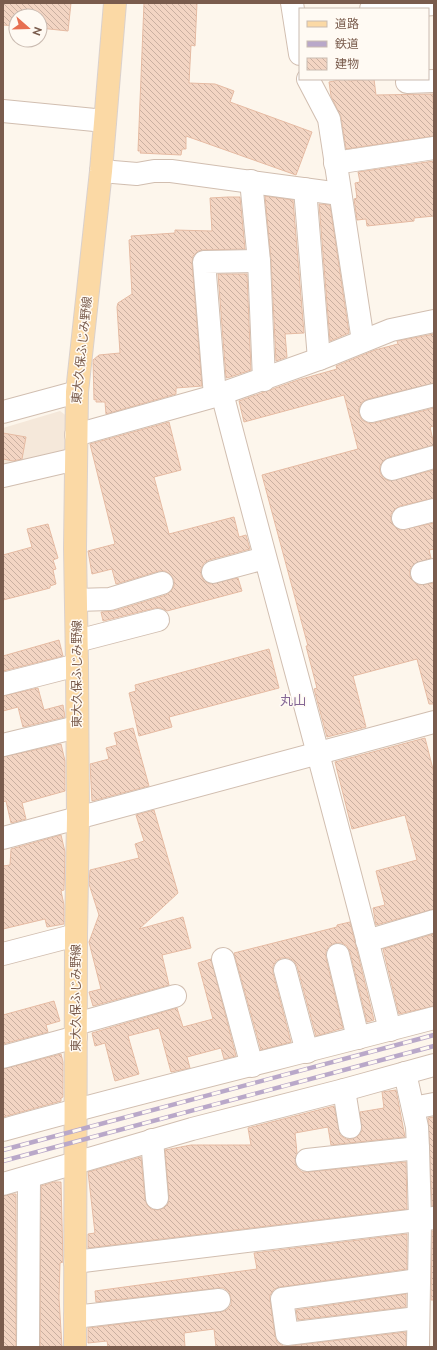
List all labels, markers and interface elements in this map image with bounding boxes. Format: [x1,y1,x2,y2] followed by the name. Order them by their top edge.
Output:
[8,8,48,48] north arrow
[299,8,429,80] legend
[335,17,359,31] text: 道路
[29,25,44,37] text: N
[335,37,359,51] text: 鉄道
[335,57,359,71] text: 建物
[69,296,95,404] street label: 東大久保ふじみ野線
[70,620,84,728] street label: 東大久保ふじみ野線
[280,693,306,708] district label: 丸山
[69,944,83,1052] street label: 東大久保ふじみ野線

